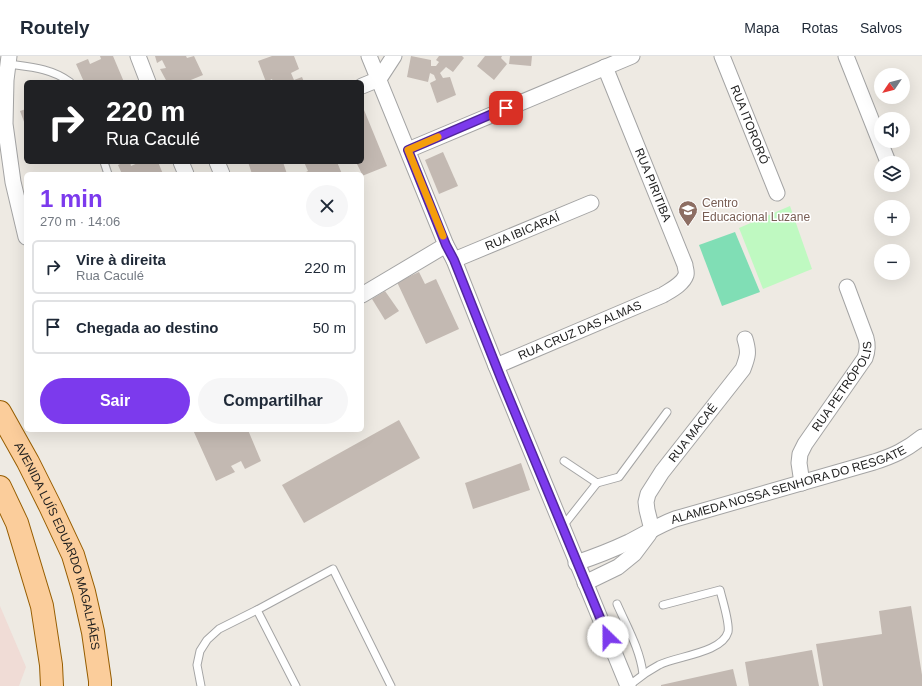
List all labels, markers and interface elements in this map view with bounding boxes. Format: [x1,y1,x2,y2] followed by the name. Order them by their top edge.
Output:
[20,17,90,38] text: Routely
[744,20,779,36] text: Mapa
[801,20,838,36] text: Rotas
[860,20,902,36] text: Salvos
[874,68,910,104] north arrow
[874,68,910,280] map controls
[727,83,773,166] street label: RUA ITORORÓ
[489,91,523,125] pin
[40,96,92,148] icon: right
[106,96,185,127] text: 220 m
[495,97,517,119] icon: arrive
[874,112,910,148] button: sound
[106,129,200,149] text: Rua Caculé
[632,146,674,224] street label: RUA PIRITIBA
[874,156,910,192] button: layers
[40,185,103,212] text: 1 min
[306,185,348,227] button: close
[702,196,810,224] place label: Centro Educacional Luzane
[677,199,699,227] school or university icon: Centro Educacional Luzane
[874,200,910,236] button: +
[483,209,562,253] street label: RUA IBICARAÍ
[40,214,120,229] text: 270 m · 14:06
[874,244,910,280] button: −
[76,251,166,268] text: Vire à direita
[42,256,64,278] icon: right
[304,259,346,276] text: 220 m
[76,268,144,283] text: Rua Caculé
[516,298,644,363] street label: RUA CRUZ DAS ALMAS
[42,316,64,338] icon: arrive
[76,319,219,336] text: Chegada ao destino
[313,319,346,336] text: 50 m
[809,341,875,434] street label: RUA PETRÓPOLIS
[40,378,190,424] button: Sair
[198,378,348,424] button: Compartilhar
[666,400,720,465] street label: RUA MACAÉ
[11,440,102,651] street label: AVENIDA LUÍS EDUARDO MAGALHÃES
[669,443,908,527] street label: ALAMEDA NOSSA SENHORA DO RESGATE
[587,616,629,658] position arrow

